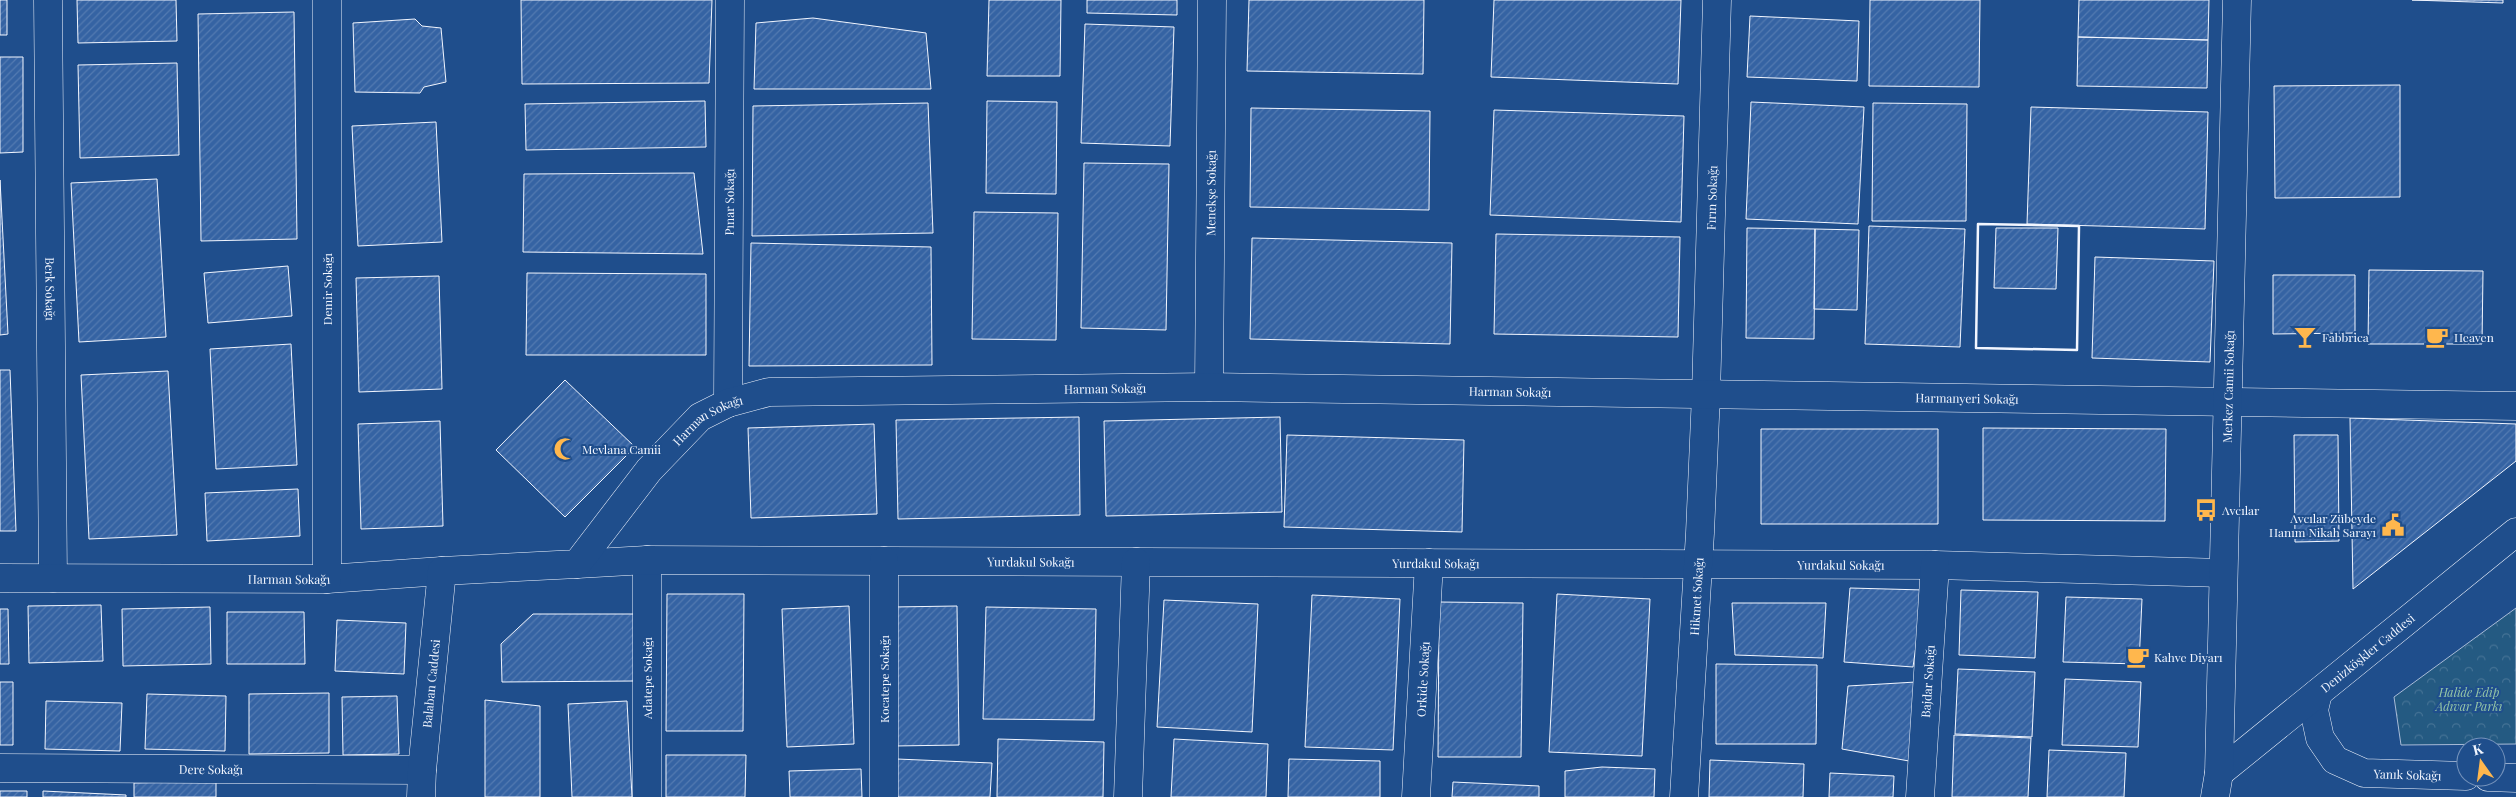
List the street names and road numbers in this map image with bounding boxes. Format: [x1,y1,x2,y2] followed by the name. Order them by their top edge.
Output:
[1202,150,1219,236] street label: Menekşe Sokağı
[1703,165,1720,230] street label: Fırın Sokağı
[721,168,737,236] street label: Pınar Sokağı
[319,252,335,325] street label: Demir Sokağı
[42,257,59,321] street label: Berk Sokağı
[2219,329,2237,443] street label: Merkez Camii Sokağı
[1064,380,1147,397] street label: Harman Sokağı
[1469,383,1552,400] street label: Harman Sokağı
[1915,389,2019,407] street label: Harmanyeri Sokağı
[669,391,745,449] street label: Harman Sokağı
[986,553,1075,570] street label: Yurdakul Sokağı
[1391,555,1480,571] street label: Yurdakul Sokağı
[1686,556,1707,636] street label: Hikmet Sokağı
[1796,556,1885,573] street label: Yurdakul Sokağı
[248,571,331,587] street label: Harman Sokağı
[2317,609,2418,696] street label: Denizköşkler Caddesi
[876,635,892,723] street label: Kocatepe Sokağı
[639,636,655,720] street label: Adatepe Sokağı
[418,638,443,729] street label: Balaban Caddesi
[1412,641,1433,717] street label: Orkide Sokağı
[1917,644,1938,718] street label: Bajdar Sokağı
[179,761,244,777] street label: Dere Sokağı
[2372,765,2442,783] street label: Yanık Sokağı

